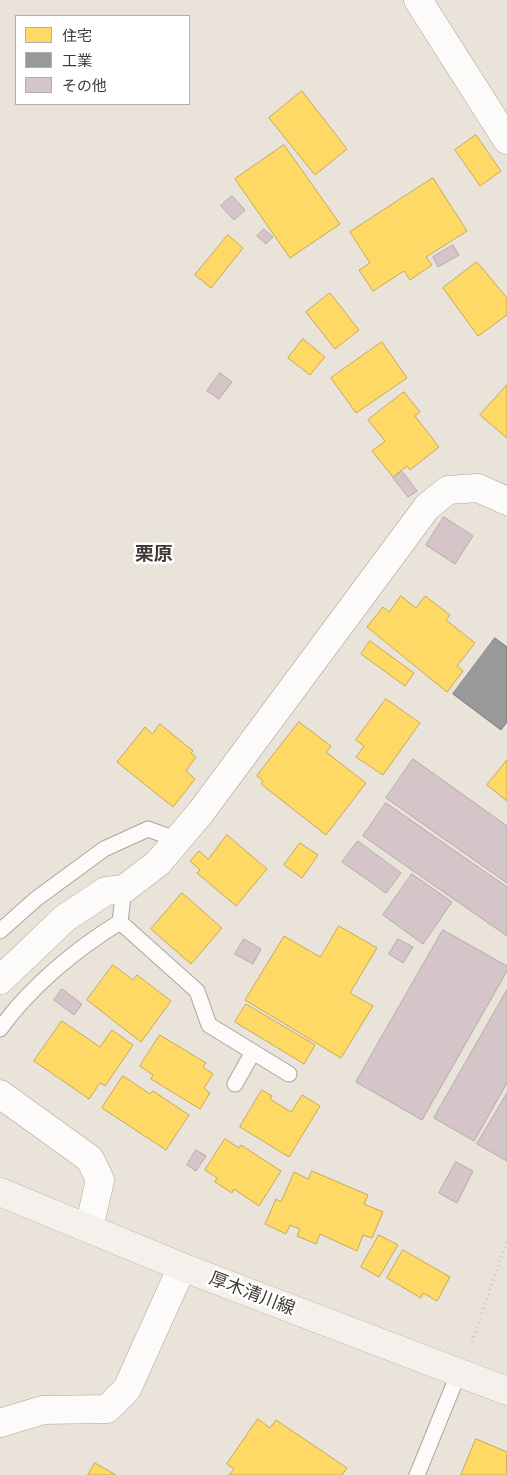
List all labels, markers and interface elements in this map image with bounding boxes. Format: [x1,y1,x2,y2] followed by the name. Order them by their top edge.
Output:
[15,15,190,105] legend
[62,26,92,45] text: 住宅
[62,51,92,70] text: 工業
[62,76,107,95] text: その他
[135,543,173,565] district label: 栗原
[206,1268,298,1320] street label: 厚木清川線

